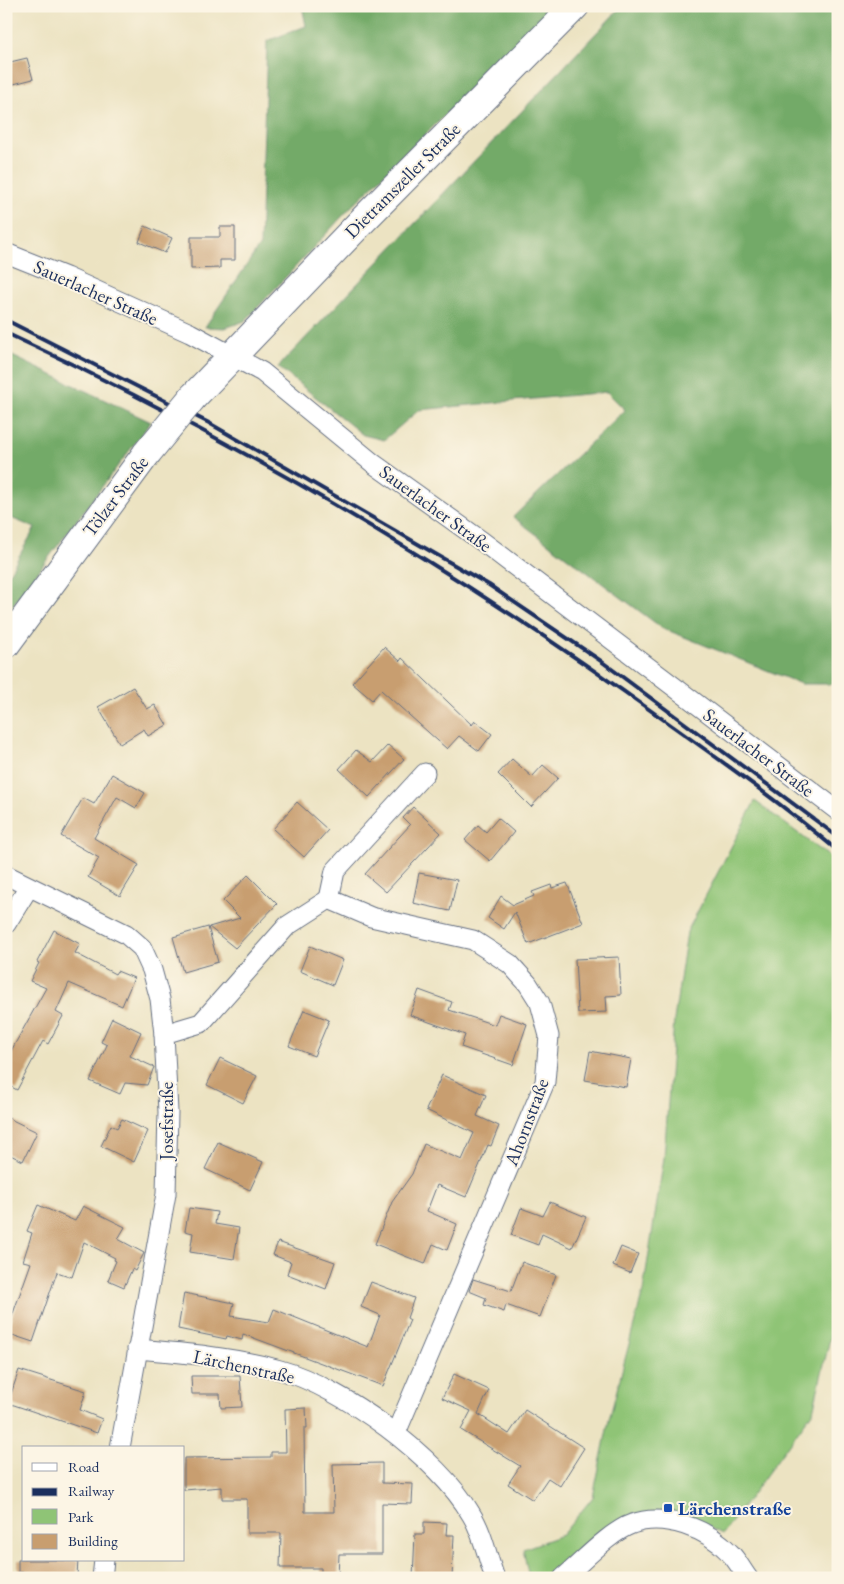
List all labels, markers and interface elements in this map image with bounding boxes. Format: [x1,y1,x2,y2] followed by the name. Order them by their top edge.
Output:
[339,117,466,244] street label: Dietramszeller Straße
[30,254,162,331] street label: Sauerlacher Straße
[77,451,154,542] street label: Tölzer Straße
[375,459,497,558] street label: Sauerlacher Straße
[698,702,819,802] street label: Sauerlacher Straße
[498,1075,555,1170] street label: Ahornstraße
[154,1082,179,1162] street label: Josefstraße
[191,1344,297,1389] street label: Lärchenstraße
[22,1446,185,1562] legend
[68,1457,100,1476] text: Road
[68,1481,115,1500] text: Railway
[678,1496,791,1521] place label: Lärchenstraße
[662,1502,674,1514] marker: Lärchenstraße
[68,1507,95,1526] text: Park
[68,1531,118,1550] text: Building

